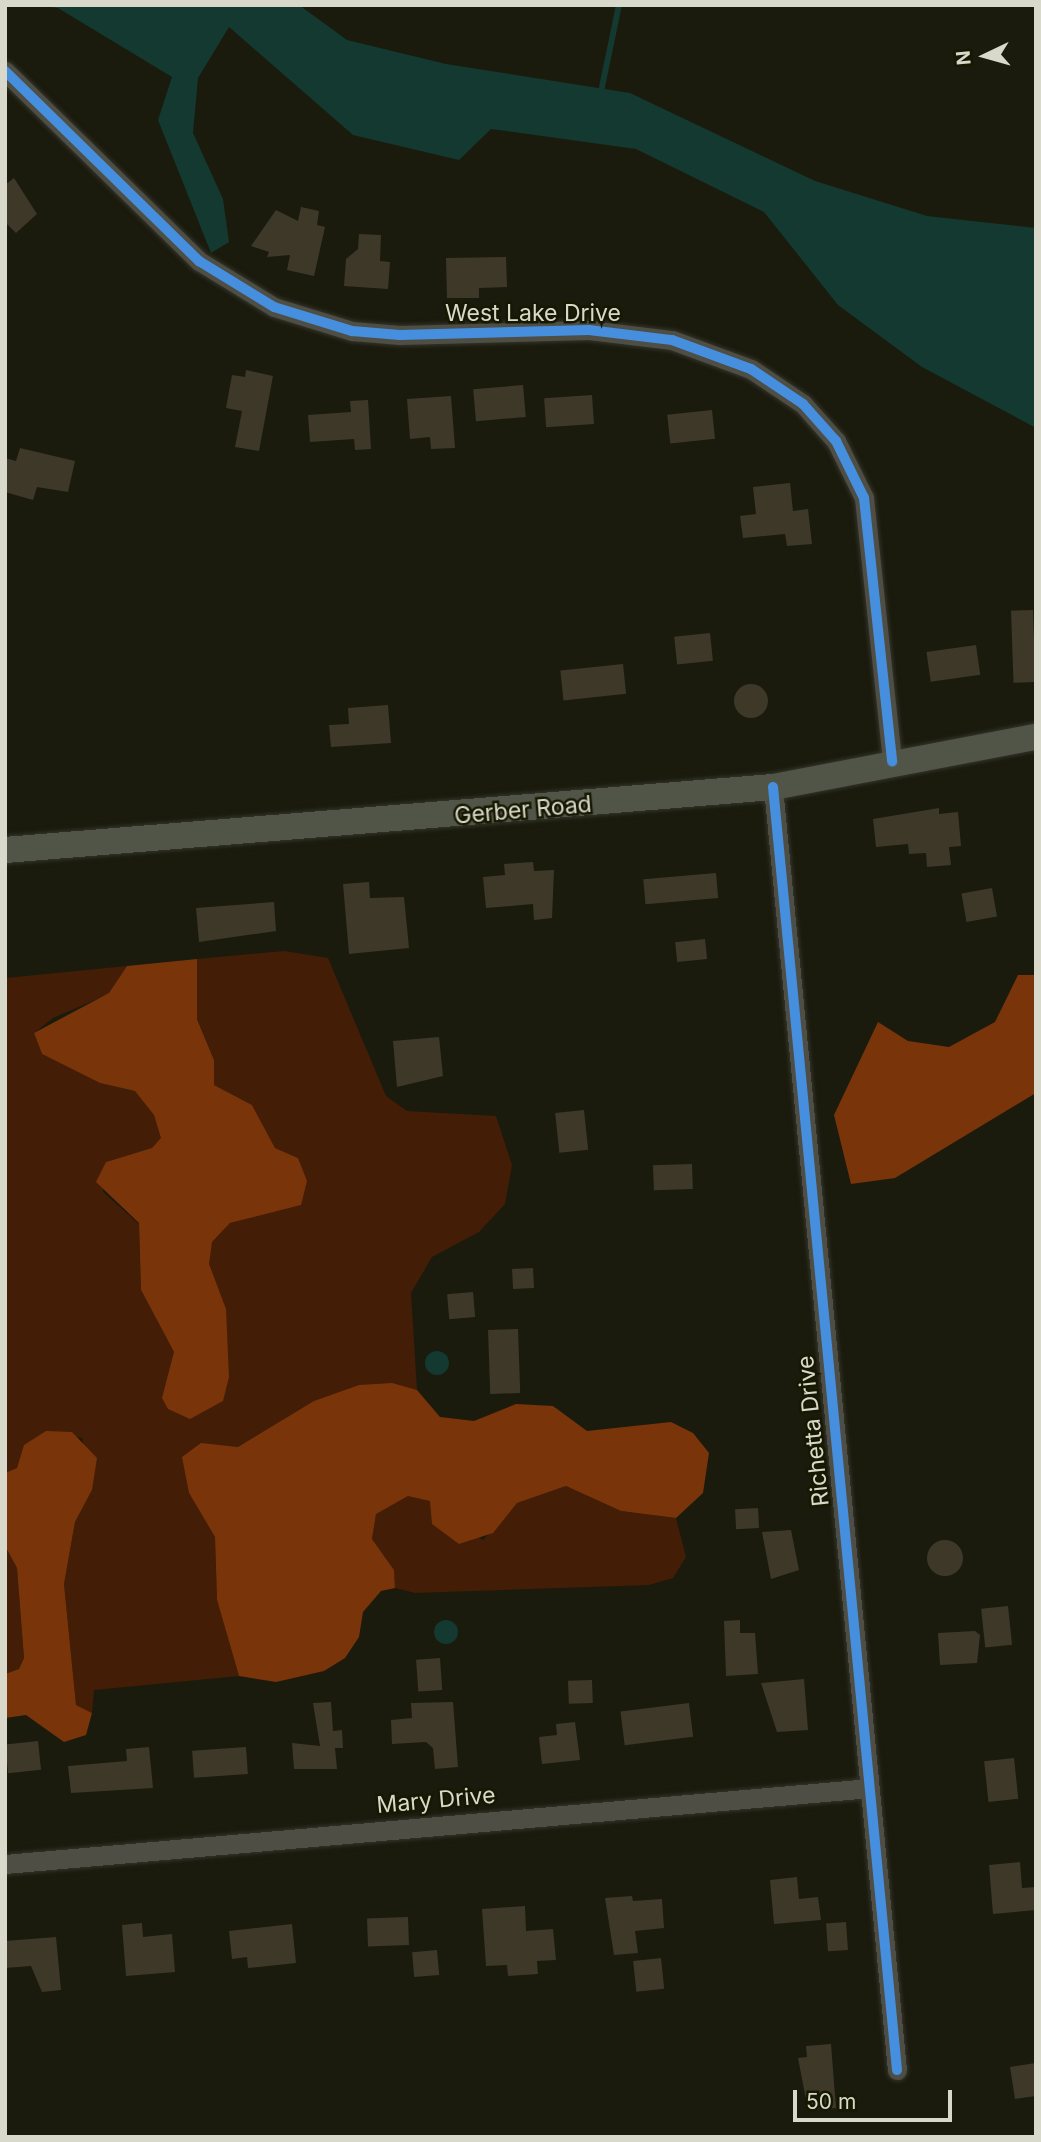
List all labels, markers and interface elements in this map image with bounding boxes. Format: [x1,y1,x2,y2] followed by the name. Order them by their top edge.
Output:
[950,21,1020,91] north arrow
[951,50,976,66] text: N
[445,299,621,327] street label: West Lake Drive
[453,790,593,830] street label: Gerber Road
[791,1354,835,1508] street label: Richetta Drive
[375,1781,497,1819] street label: Mary Drive
[796,2076,955,2120] scale bar
[806,2089,856,2114] text: 50 m

